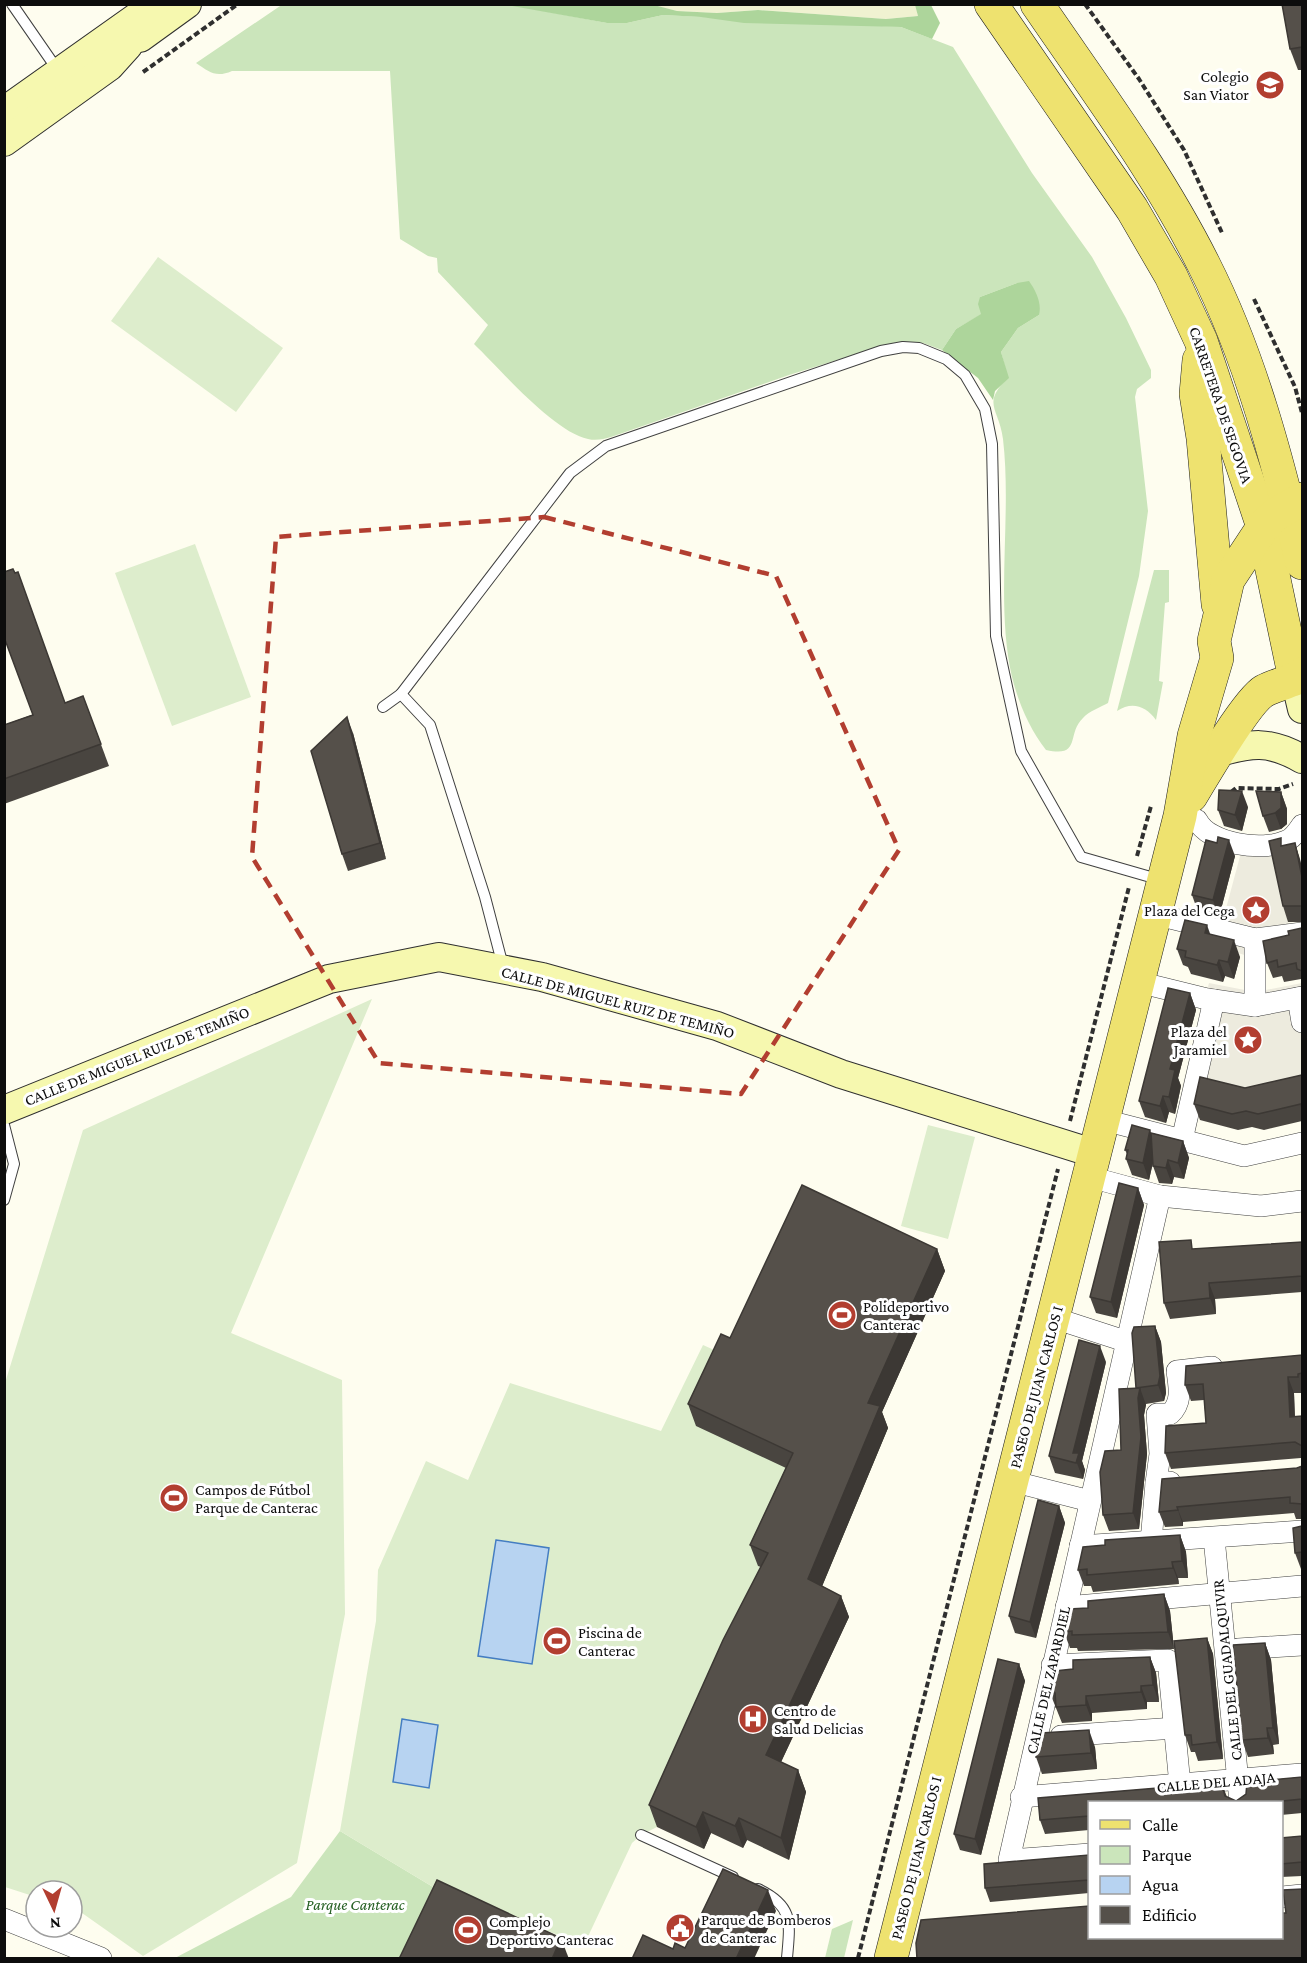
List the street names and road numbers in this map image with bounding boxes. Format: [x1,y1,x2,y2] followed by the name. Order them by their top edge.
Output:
[1186,324,1256,487] street label: CARRETERA DE SEGOVIA
[499,963,737,1041] street label: CALLE DE MIGUEL RUIZ DE TEMIÑO
[22,1003,252,1109] street label: CALLE DE MIGUEL RUIZ DE TEMIÑO
[1006,1304,1067,1470] street label: PASEO DE JUAN CARLOS I
[1209,1578,1245,1761] street label: CALLE DEL GUADALQUIVIR
[1023,1604,1073,1756] street label: CALLE DEL ZAPARDIEL
[1156,1768,1277,1797] street label: CALLE DEL ADAJA
[888,1775,946,1942] street label: PASEO DE JUAN CARLOS I

